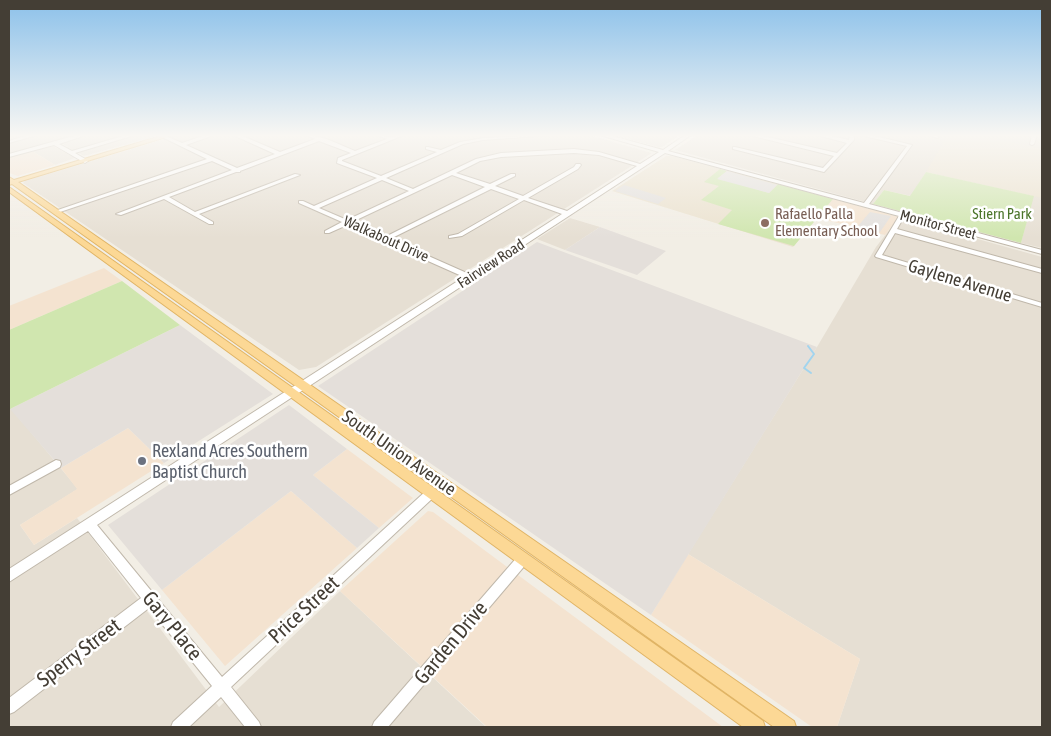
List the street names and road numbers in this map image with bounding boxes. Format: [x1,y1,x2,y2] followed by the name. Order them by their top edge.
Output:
[898,206,978,244] street label: Monitor Street
[340,212,432,266] street label: Walkabout Drive
[454,236,528,292] street label: Fairview Road
[906,255,1014,307] street label: Gaylene Avenue
[338,406,460,500] street label: South Union Avenue
[263,571,345,649] street label: Price Street
[137,586,207,666] street label: Gary Place
[409,596,493,690] street label: Garden Drive
[32,613,126,693] street label: Sperry Street

